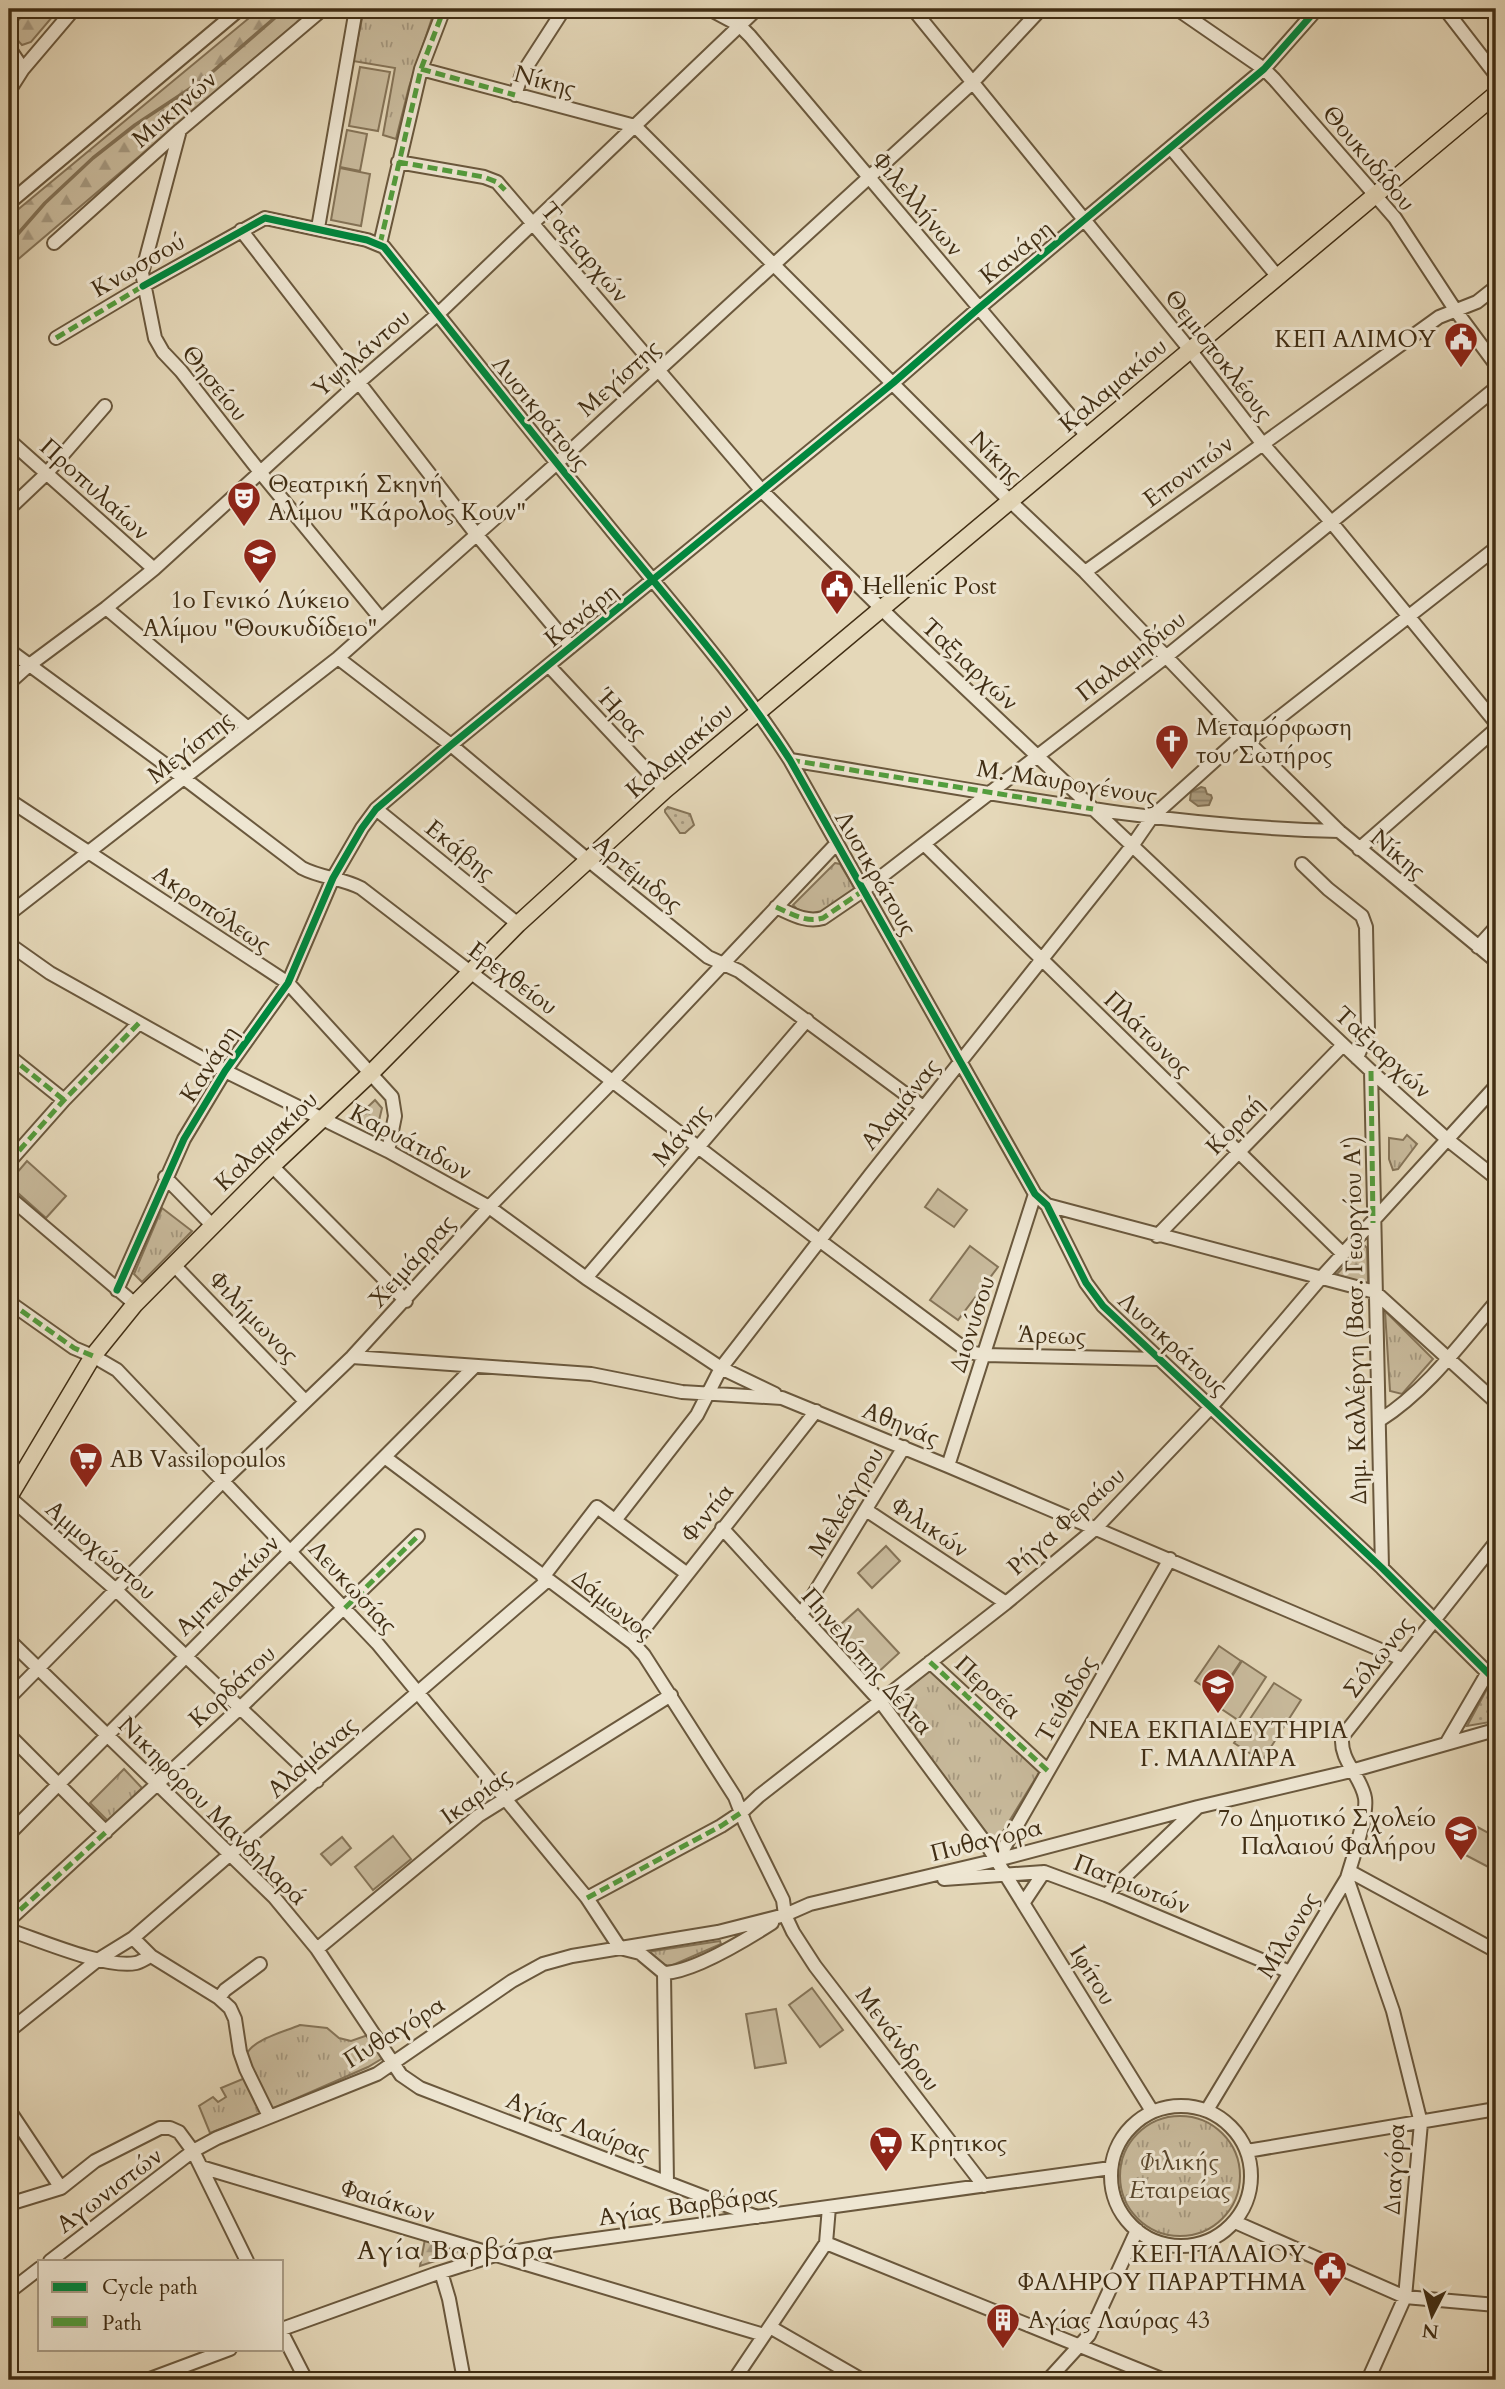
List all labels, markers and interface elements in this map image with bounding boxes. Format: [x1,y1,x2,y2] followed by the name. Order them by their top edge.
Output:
[510,57,580,106] street label: Νίκης
[125,63,224,156] street label: Μυκηνών
[1314,98,1423,218] street label: Θουκυδίδου
[864,145,971,264] street label: Φιλελλήνων
[533,195,637,310] street label: Ταξιαρχών
[973,213,1060,292] street label: Κανάρη
[85,225,191,306] street label: Κνωσσού
[1157,282,1281,428] street label: Θεμιστοκλέους
[305,301,418,405] street label: Υψηλάντου
[1442,320,1480,369] public building icon: ΚΕΠ ΑΛΙΜΟΥ
[1275,323,1436,356] place label: ΚΕΠ ΑΛΙΜΟΥ
[1052,330,1174,440] street label: Καλαμακίου
[571,332,668,424] street label: Μεγίστης
[174,338,256,428] street label: Θησείου
[484,349,597,478] street label: Λυσικράτους
[962,423,1030,491] street label: Νίκης
[1136,427,1240,515] street label: Επονιτών
[32,431,157,548] street label: Προπυλαίων
[268,468,526,529] place label: Θεατρική Σκηνή Αλίμου "Κάρολος Κουν"
[225,479,263,528] theatre icon: Θεατρική Σκηνή Αλίμου "Κάρολος Κουν"
[241,536,279,585] school or university icon: 1ο Γενικό Λύκειο Αλίμου "Θουκυδίδειο"
[818,567,856,616] public building icon: Hellenic Post
[862,570,997,603] place label: Hellenic Post
[538,576,625,655] street label: Κανάρη
[143,584,377,645] place label: 1ο Γενικό Λύκειο Αλίμου "Θουκυδίδειο"
[1070,603,1193,710] street label: Παλαμηδίου
[914,611,1026,718] street label: Ταξιαρχών
[589,681,654,748] street label: Ήρας
[619,695,740,806] street label: Καλαμακίου
[140,703,240,791] street label: Μεγίστης
[1196,711,1352,772] place label: Μεταμόρφωση του Σωτήρος
[1153,722,1191,771] church icon: Μεταμόρφωση του Σωτήρος
[974,752,1159,813] street label: Μ. Μαυρογένους
[826,805,925,942] street label: Λυσικράτους
[418,812,501,889] street label: Εκάβης
[1363,822,1432,887] street label: Νίκης
[586,828,689,921] street label: Αρτέμιδος
[146,858,277,961] street label: Ακροπόλεως
[461,934,564,1023] street label: Ερεχθείου
[1096,984,1199,1085] street label: Πλάτωνος
[1327,999,1439,1106] street label: Ταξιαρχών
[172,1019,247,1109] street label: Κανάρη
[853,1051,948,1157] street label: Αλαμάνας
[207,1084,325,1199] street label: Καλαμακίου
[1199,1088,1272,1163] street label: Κοραή
[344,1096,478,1189] street label: Καρυάτιδων
[645,1097,718,1174] street label: Μάνης
[1336,1135,1375,1505] street label: Δημ. Καλλέργη (Βασ. Γεωργίου Α')
[362,1208,463,1315] street label: Χειμάρρας
[201,1264,306,1371] street label: Φιλήμωνος
[941,1272,1004,1377] street label: Διονύσου
[1110,1285,1235,1404] street label: Λυσικράτους
[1017,1318,1087,1353] street label: Άρεως
[857,1394,944,1455] street label: Αθηνάς
[67,1440,105,1489] supermarket icon: AB Vassilopoulos
[801,1441,892,1563] street label: Μελεάγρου
[110,1443,286,1476] place label: AB Vassilopoulos
[1000,1459,1132,1583] street label: Ρήγα Φεραίου
[674,1477,742,1550] street label: Φιντία
[884,1489,975,1566] street label: Φιλικών
[38,1493,163,1608] street label: Αμμοχώστου
[168,1527,287,1643] street label: Αμπελακίων
[301,1533,404,1641] street label: Λευκωσίας
[565,1562,661,1649] street label: Δάμωνος
[793,1581,940,1742] street label: Πηνελόπης Δέλτα
[1336,1609,1421,1705] street label: Σόλωνος
[182,1638,283,1735] street label: Κορδάτου
[947,1648,1028,1727] street label: Περσέα
[1028,1649,1105,1749] street label: Τεύθιδος
[1199,1666,1237,1715] school or university icon: ΝΕΑ ΕΚΠΑΙΔΕΥΤΗΡΙΑ Γ. ΜΑΛΛΙΑΡΑ
[110,1709,315,1914] street label: Νικηφόρου Μανδηλαρά
[260,1709,365,1806] street label: Αλαμάνας
[1088,1714,1349,1775] place label: ΝΕΑ ΕΚΠΑΙΔΕΥΤΗΡΙΑ Γ. ΜΑΛΛΙΑΡΑ
[434,1760,518,1833] street label: Ικαρίας
[1218,1802,1436,1863] place label: 7ο Δημοτικό Σχολείο Παλαιού Φαλήρου
[927,1811,1046,1870] street label: Πυθαγόρα
[1442,1813,1480,1862] school or university icon: 7ο Δημοτικό Σχολείο Παλαιού Φαλήρου
[1069,1846,1195,1923] street label: Πατριωτών
[1250,1886,1327,1985] street label: Μίλωνος
[1061,1939,1124,2012] street label: Ιφίτου
[847,1980,948,2098] street label: Μενάνδρου
[337,1988,452,2076] street label: Πυθαγόρα
[501,2084,654,2169] street label: Αγίας Λαύρας
[1376,2122,1413,2215] street label: Διαγόρα
[867,2124,905,2173] supermarket icon: Κρητικος
[910,2127,1007,2160] place label: Κρητικος
[49,2140,169,2241] street label: Αγωνιστών
[1129,2146,1231,2207] park label: Φιλικής Εταιρείας
[337,2171,439,2232] street label: Φαιάκων
[596,2177,780,2234] street label: Αγίας Βαρβάρας
[357,2233,555,2268] district label: Αγία Βαρβάρα
[1018,2238,1307,2299] place label: ΚΕΠ ΠΑΛΑΙΟΥ ΦΑΛΗΡΟΥ ΠΑΡΑΡΤΗΜΑ
[1311,2249,1349,2298] public building icon: ΚΕΠ ΠΑΛΑΙΟΥ ΦΑΛΗΡΟΥ ΠΑΡΑΡΤΗΜΑ
[38,2260,284,2350] legend
[102,2273,198,2302] text: Cycle path
[1396,2280,1466,2350] north arrow
[984,2301,1022,2350] building icon: Αγίας Λαύρας 43
[1028,2304,1210,2337] place label: Αγίας Λαύρας 43
[102,2309,142,2338] text: Path
[1420,2317,1440,2345] text: N

